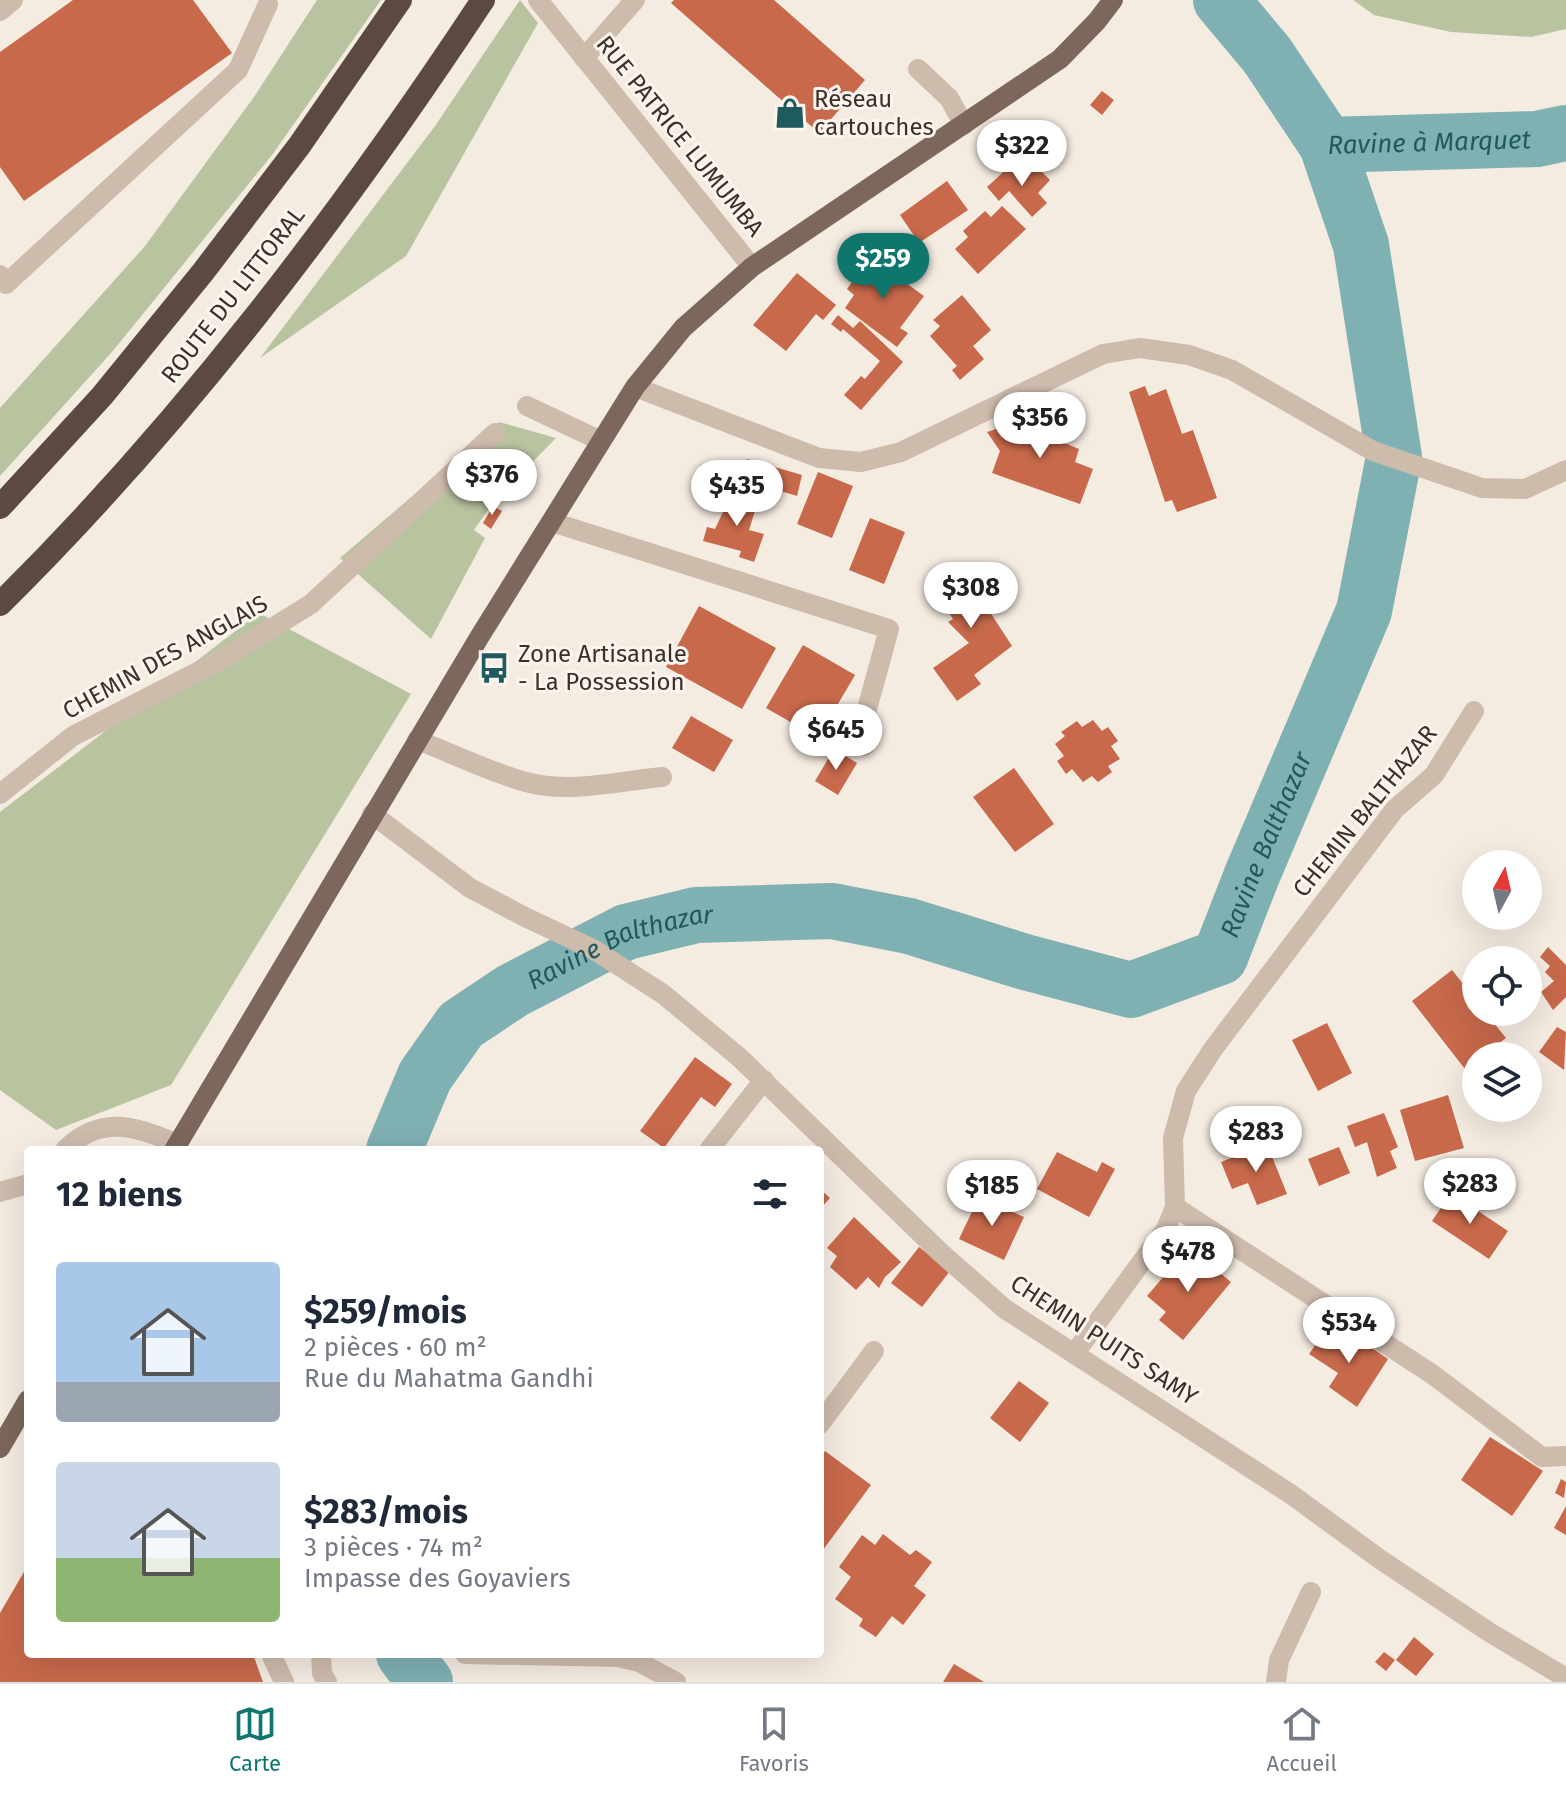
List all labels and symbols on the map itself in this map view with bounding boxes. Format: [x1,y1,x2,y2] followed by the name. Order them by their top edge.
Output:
[591,30,770,242] street label: RUE PATRICE LUMUMBA
[814,85,934,141] place label: Réseau cartouches
[773,96,807,130] shop icon: Réseau cartouches
[975,120,1069,188] pin: $322
[1327,124,1532,160] water label: Ravine à Marquet
[155,201,311,389] street label: ROUTE DU LITTORAL
[836,233,930,301] pin: $259
[993,392,1087,460] pin: $356
[445,449,539,517] pin: $376
[690,460,784,528] pin: $435
[924,562,1018,630] pin: $308
[58,589,272,725] street label: CHEMIN DES ANGLAIS
[518,640,687,696] place label: Zone Artisanale - La Possession
[477,651,511,685] bus stop icon: Zone Artisanale - La Possession
[789,704,883,772] pin: $645
[1287,720,1443,902] street label: CHEMIN BALTHAZAR
[1214,746,1318,942] water label: Ravine Balthazar
[1462,850,1542,930] north arrow
[522,898,714,996] water label: Ravine Balthazar
[1209,1106,1303,1174] pin: $283
[1423,1158,1517,1226] pin: $283
[945,1160,1039,1228] pin: $185
[1141,1226,1235,1294] pin: $478
[1005,1269,1204,1411] street label: CHEMIN PUITS SAMY
[1302,1297,1396,1365] pin: $534

